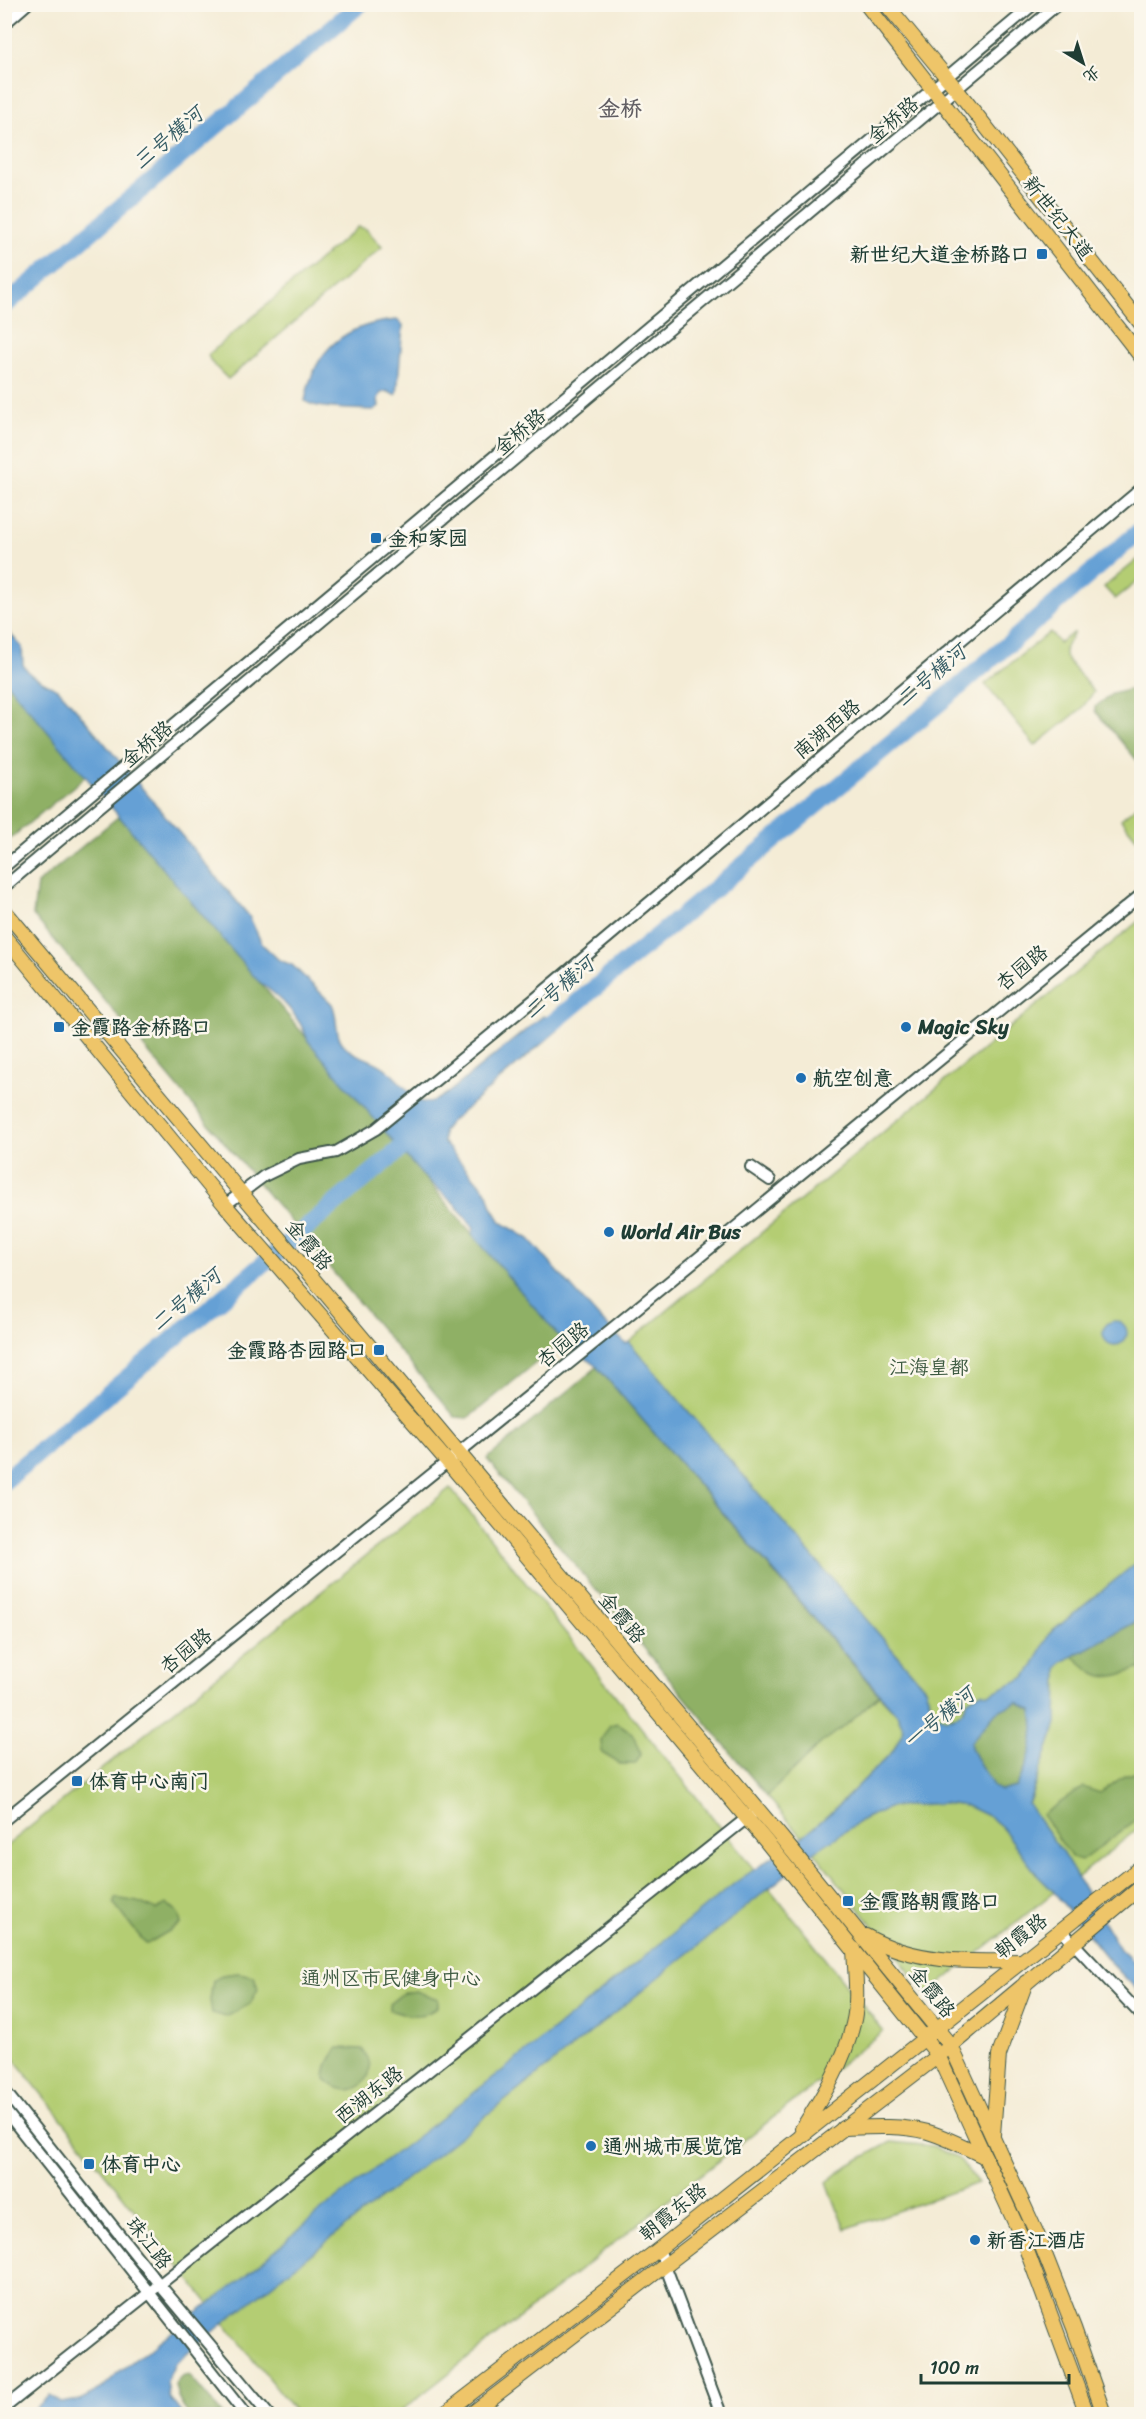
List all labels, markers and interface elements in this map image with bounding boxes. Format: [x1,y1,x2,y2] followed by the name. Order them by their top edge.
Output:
[1053,33,1113,93] north arrow
[1077,58,1107,91] text: 北
[859,87,928,153] street label: 金桥路
[598,89,642,128] district label: 金桥
[124,95,215,180] water label: 三号横河
[1013,168,1103,268] street label: 新世纪大道
[850,237,1030,272] place label: 新世纪大道金桥路口
[1035,247,1049,261] marker: 新世纪大道金桥路口
[486,399,555,465] street label: 金桥路
[388,521,468,556] place label: 金和家园
[369,531,383,545] marker: 金和家园
[887,633,978,718] water label: 二号横河
[785,689,870,768] street label: 南湖西路
[113,711,182,777] street label: 金桥路
[988,935,1057,1000] street label: 杏园路
[515,945,606,1030] water label: 二号横河
[71,1010,211,1045] place label: 金霞路金桥路口
[917,1010,1009,1045] place label: Magic Sky
[52,1020,66,1034] marker: 金霞路金桥路口
[899,1020,913,1034] marker: Magic Sky
[813,1061,893,1096] place label: 航空创意
[794,1071,808,1085] marker: 航空创意
[276,1211,342,1280] street label: 金霞路
[621,1215,742,1250] place label: World Air Bus
[602,1225,616,1239] marker: World Air Bus
[142,1257,233,1342] water label: 二号横河
[529,1312,598,1377] street label: 杏园路
[227,1333,367,1368] place label: 金霞路杏园路口
[372,1343,386,1357] marker: 金霞路杏园路口
[889,1350,969,1385] park label: 江海皇都
[589,1584,655,1653] street label: 金霞路
[152,1618,221,1683] street label: 杏园路
[894,1675,986,1759] water label: 一号横河
[89,1764,209,1799] place label: 体育中心南门
[70,1774,84,1788] marker: 体育中心南门
[860,1884,1000,1919] place label: 金霞路朝霞路口
[841,1894,855,1908] marker: 金霞路朝霞路口
[987,1903,1056,1968] street label: 朝霞路
[900,1958,965,2027] street label: 金霞路
[301,1961,481,1996] park label: 通州区市民健身中心
[327,2056,412,2133] street label: 西湖东路
[603,2129,743,2164] place label: 通州城市展览馆
[584,2139,598,2153] marker: 通州城市展览馆
[101,2147,181,2182] place label: 体育中心
[82,2157,96,2171] marker: 体育中心
[631,2173,716,2251] street label: 朝霞东路
[117,2209,182,2278] street label: 珠江路
[987,2223,1087,2258] place label: 新香江酒店
[968,2233,982,2247] marker: 新香江酒店
[921,2347,1070,2385] scale bar
[930,2352,979,2384] text: 100 m

